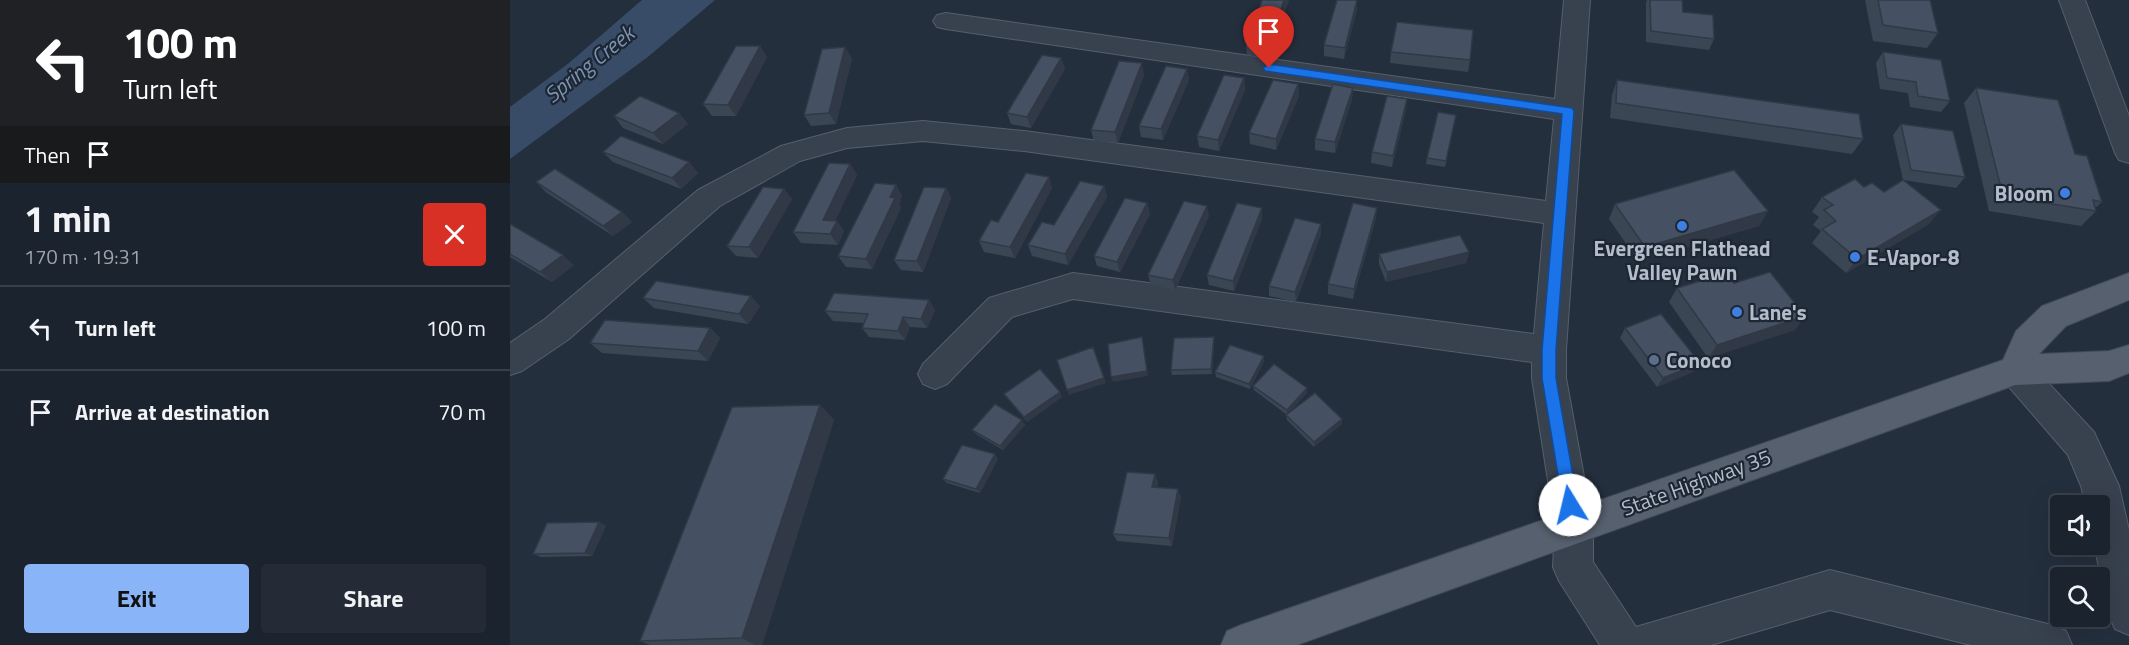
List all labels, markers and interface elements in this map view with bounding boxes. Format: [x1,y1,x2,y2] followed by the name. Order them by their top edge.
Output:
[1243,6,1294,68] pin
[123,10,238,74] text: 100 m
[1252,15,1285,48] icon: arrive
[537,16,643,111] water label: Spring Creek
[24,24,102,102] icon: left
[123,68,217,109] text: Turn left
[24,138,70,172] text: Then
[82,138,115,171] icon: arrive
[1995,177,2053,209] place label: Bloom
[2058,186,2072,200] marker: Bloom
[24,191,111,246] text: 1 min
[423,203,486,266] button: close
[1675,219,1689,233] marker: Evergreen Flathead Valley Pawn
[1594,232,1770,288] place label: Evergreen Flathead Valley Pawn
[24,241,141,272] text: 170 m · 19:31
[1867,241,1960,273] place label: E-Vapor-8
[1848,250,1862,264] marker: E-Vapor-8
[1749,296,1807,328] place label: Lane's
[1730,305,1744,319] marker: Lane's
[75,311,156,345] text: Turn left
[426,311,486,345] text: 100 m
[24,312,57,345] icon: left
[1666,344,1732,376] place label: Conoco
[1647,353,1661,367] marker: Conoco
[75,395,270,429] text: Arrive at destination
[438,395,486,429] text: 70 m
[24,396,57,429] icon: arrive
[1617,440,1775,524] street label: State Highway 35
[1538,473,1602,537] position arrow
[2050,495,2110,627] map controls
[2050,495,2110,555] button: sound
[24,564,249,633] button: Exit
[261,564,486,633] button: Share
[2050,567,2110,627] button: search

